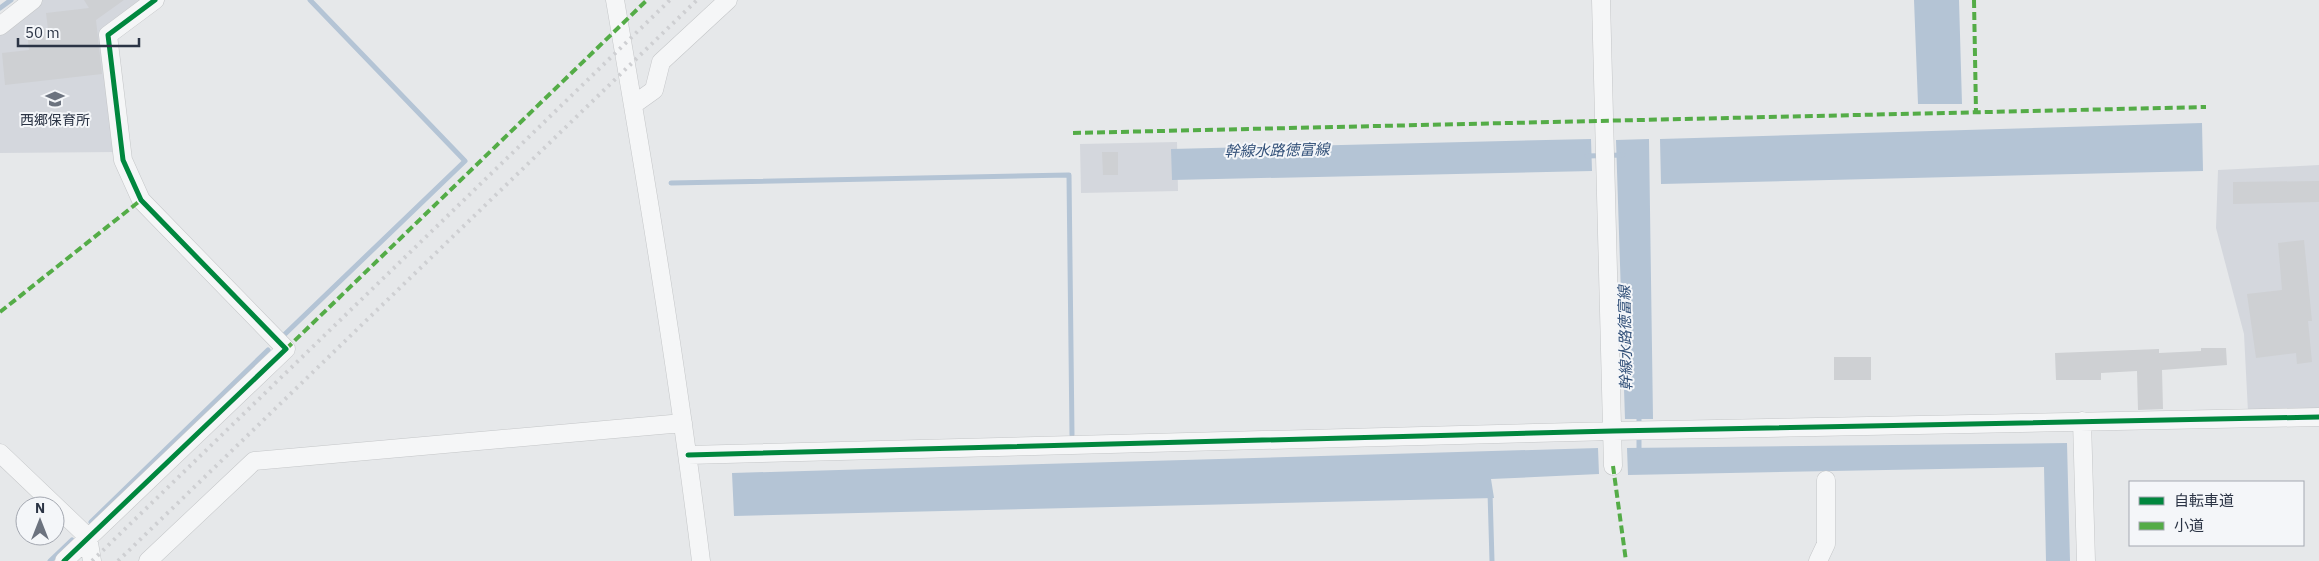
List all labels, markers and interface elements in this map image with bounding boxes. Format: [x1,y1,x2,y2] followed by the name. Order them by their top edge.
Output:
[18,15,139,47] scale bar
[25,23,60,42] text: 50 m
[44,88,66,110] school or university icon: 西郷保育所
[20,111,90,129] place label: 西郷保育所
[1224,140,1332,160] water label: 幹線水路徳富線
[1615,283,1635,391] water label: 幹線水路徳富線
[2129,481,2304,546] legend
[2174,491,2234,510] text: 自転車道
[15,496,65,546] north arrow
[35,499,45,517] text: N
[2174,516,2204,535] text: 小道

